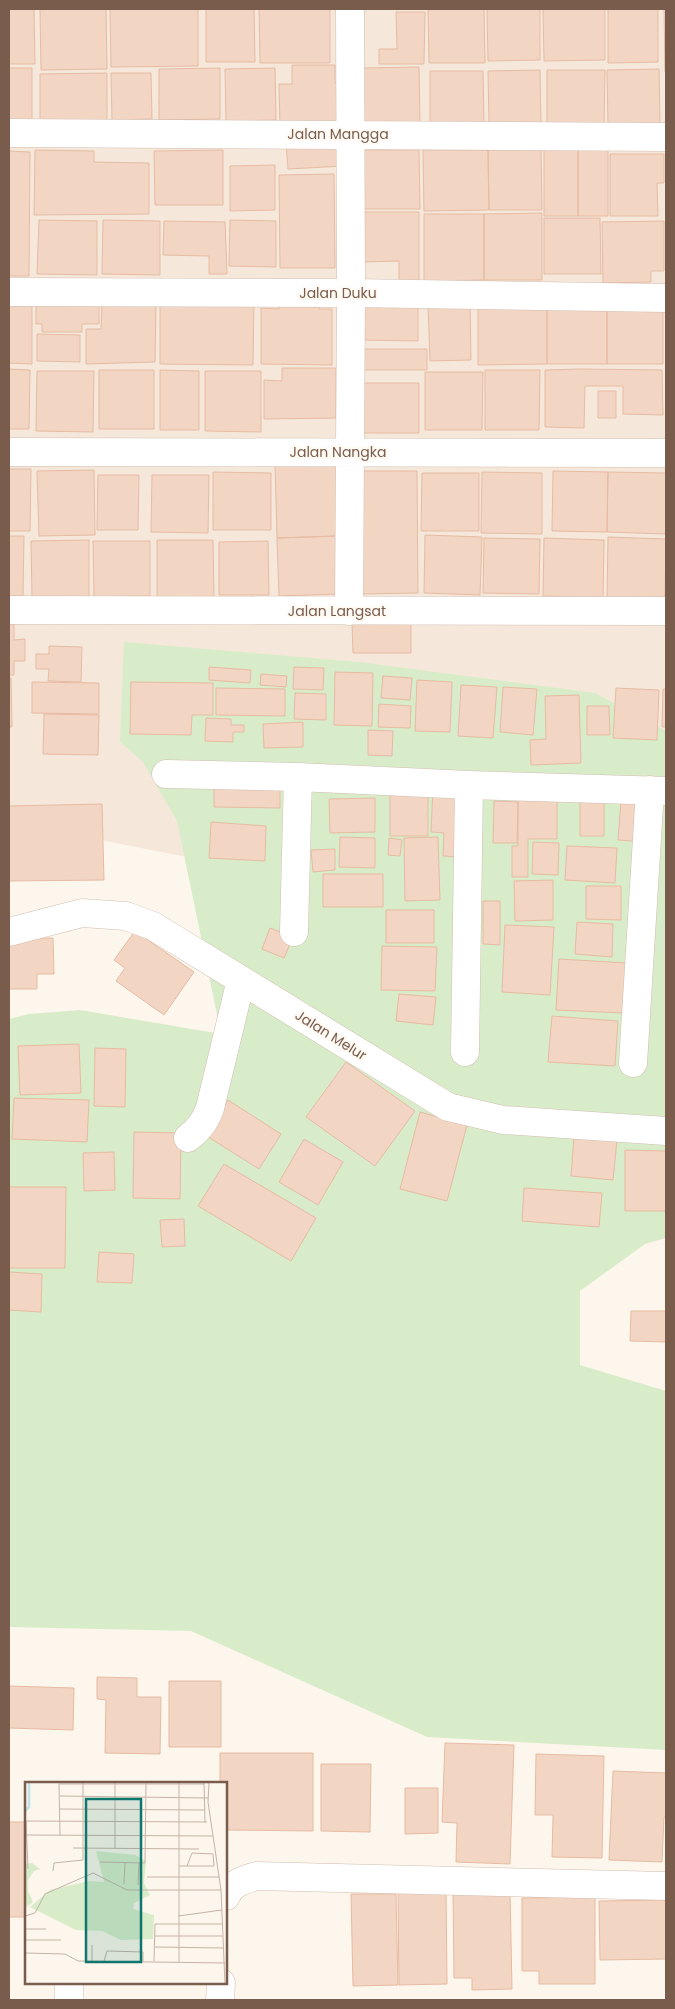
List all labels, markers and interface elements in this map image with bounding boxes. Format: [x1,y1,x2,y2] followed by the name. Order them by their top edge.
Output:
[287,124,389,144] street label: Jalan Mangga
[299,283,377,303] street label: Jalan Duku
[290,442,386,462] street label: Jalan Nangka
[288,601,386,621] street label: Jalan Langsat
[291,1005,371,1065] street label: Jalan Melur
[25,1782,228,1984] inset map

